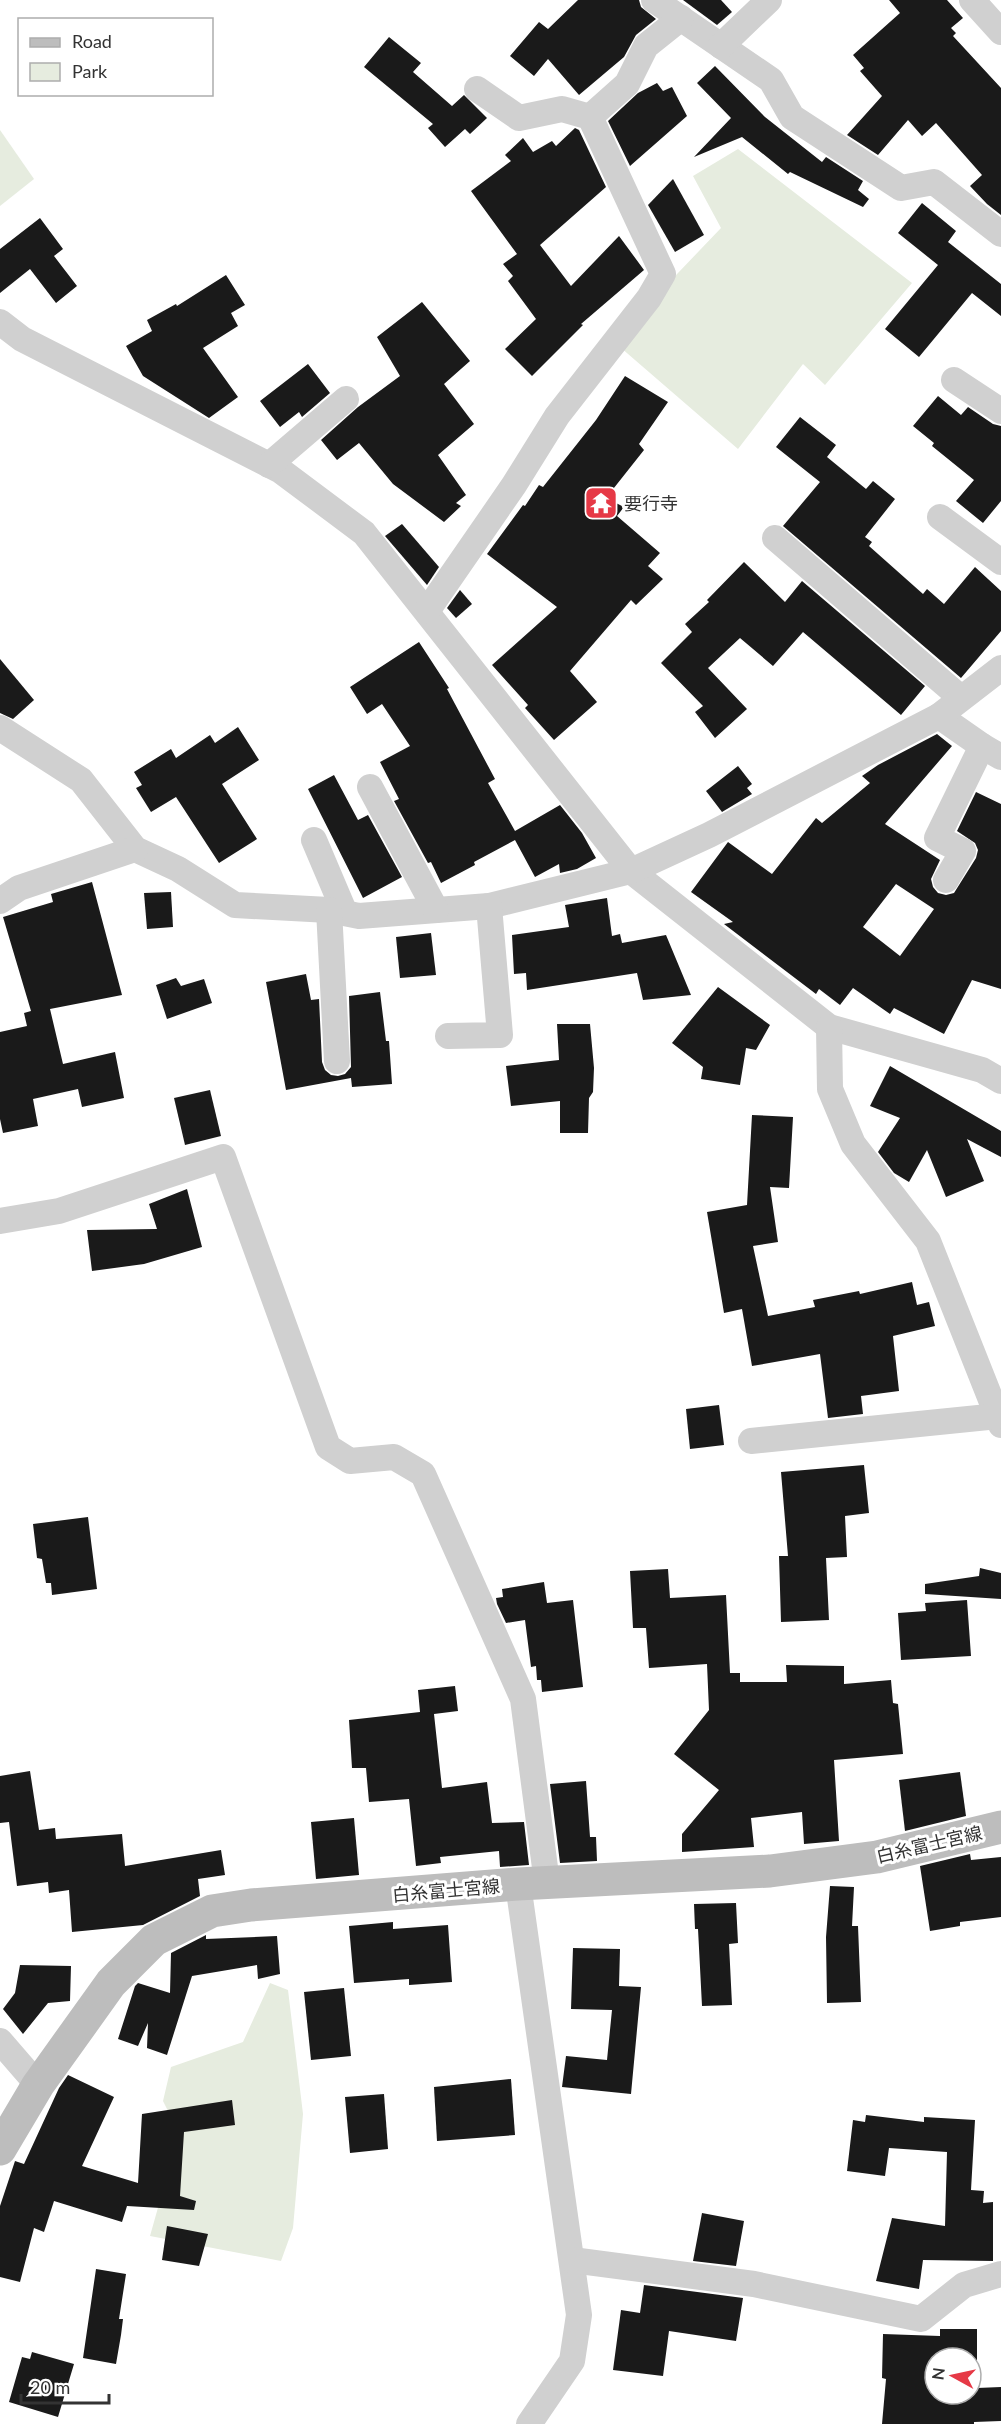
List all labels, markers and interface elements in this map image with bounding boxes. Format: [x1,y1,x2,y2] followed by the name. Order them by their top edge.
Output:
[18,18,213,96] legend
[72,30,112,52] text: Road
[72,60,108,82] text: Park
[583,485,619,521] temple icon: 要行寺
[624,492,678,514] place label: 要行寺
[874,1821,984,1867] street label: 白糸富士宮線
[391,1874,501,1906] street label: 白糸富士宮線
[923,2346,983,2406] north arrow
[927,2366,948,2381] text: N
[21,2367,110,2405] scale bar
[30,2376,70,2398] text: 20 m

